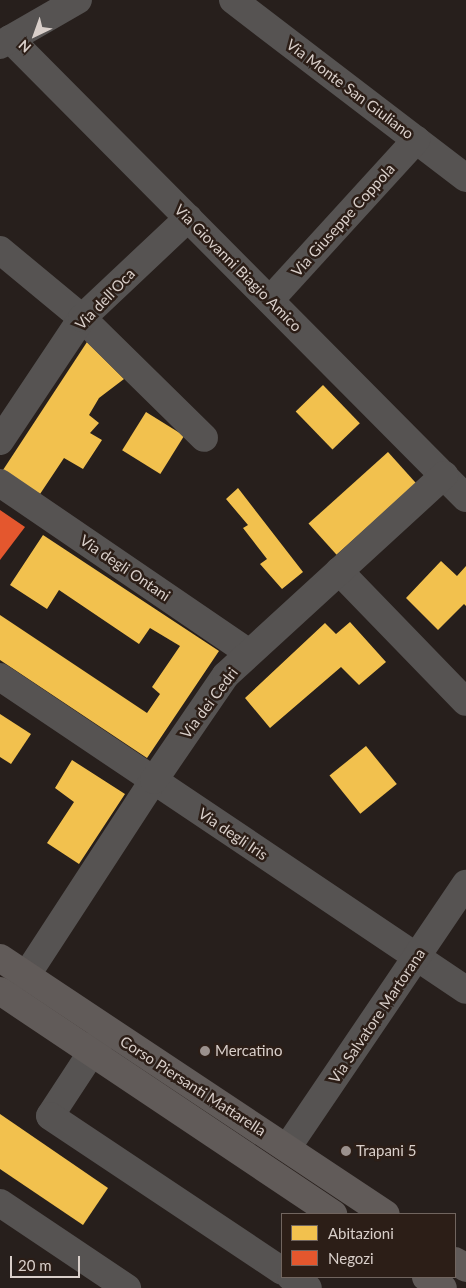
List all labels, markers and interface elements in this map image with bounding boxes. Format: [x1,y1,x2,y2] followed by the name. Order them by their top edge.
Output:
[10,10,60,60] north arrow
[283,35,417,143] street label: Via Monte San Giuliano
[15,37,34,56] text: N
[288,160,398,280] street label: Via Giuseppe Coppola
[170,200,306,336] street label: Via Giovanni Biagio Amico
[71,265,139,333] street label: Via dell'Oca
[76,531,174,605] street label: Via degli Ontani
[177,664,241,742] street label: Via dei Cedri
[195,804,271,864] street label: Via degli Iris
[325,945,429,1087] street label: Via Salvatore Martorana
[117,1032,269,1140] street label: Corso Piersanti Mattarella
[215,1042,282,1060] place label: Mercatino
[199,1045,211,1057] marker: Mercatino
[356,1142,416,1160] place label: Trapani 5
[340,1145,352,1157] marker: Trapani 5
[281,1213,456,1278] legend
[328,1224,394,1242] text: Abitazioni
[12,1246,82,1278] scale bar
[328,1249,374,1267] text: Negozi
[18,1256,52,1274] text: 20 m

